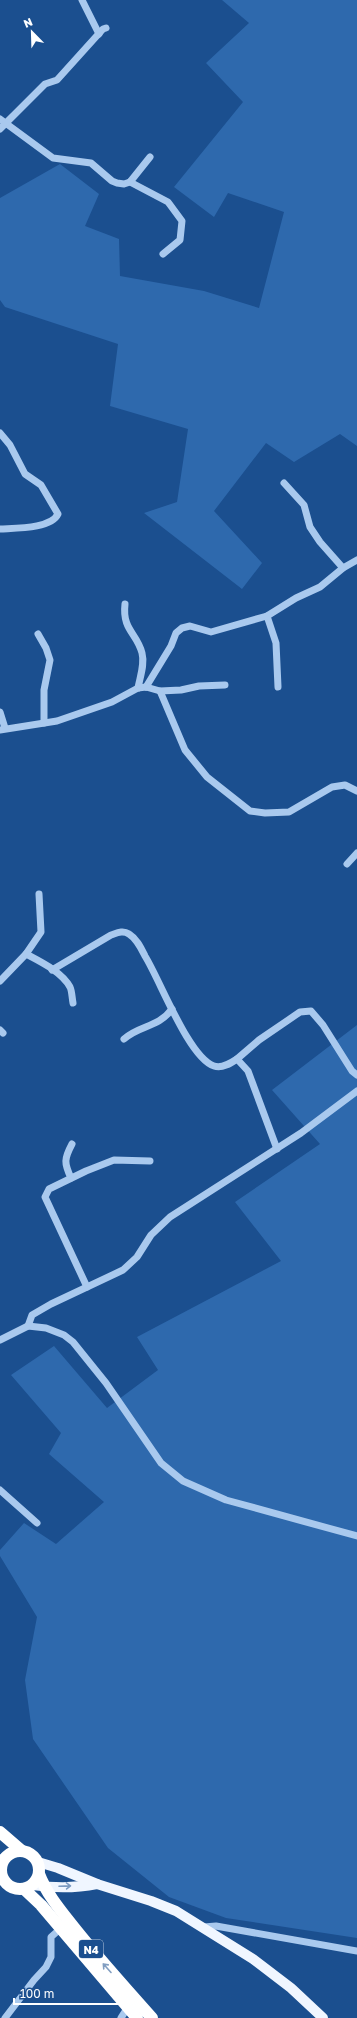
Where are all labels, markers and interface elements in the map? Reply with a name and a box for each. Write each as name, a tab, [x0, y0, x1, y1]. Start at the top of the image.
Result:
north arrow	[12, 12, 52, 52]
text: N	[22, 15, 34, 30]
one-way arrow	[58, 1883, 71, 1890]
road number: N4	[79, 1940, 103, 1958]
one-way arrow	[102, 1963, 112, 1973]
scale bar	[14, 1980, 121, 2006]
text: 100 m	[20, 1986, 54, 2001]

